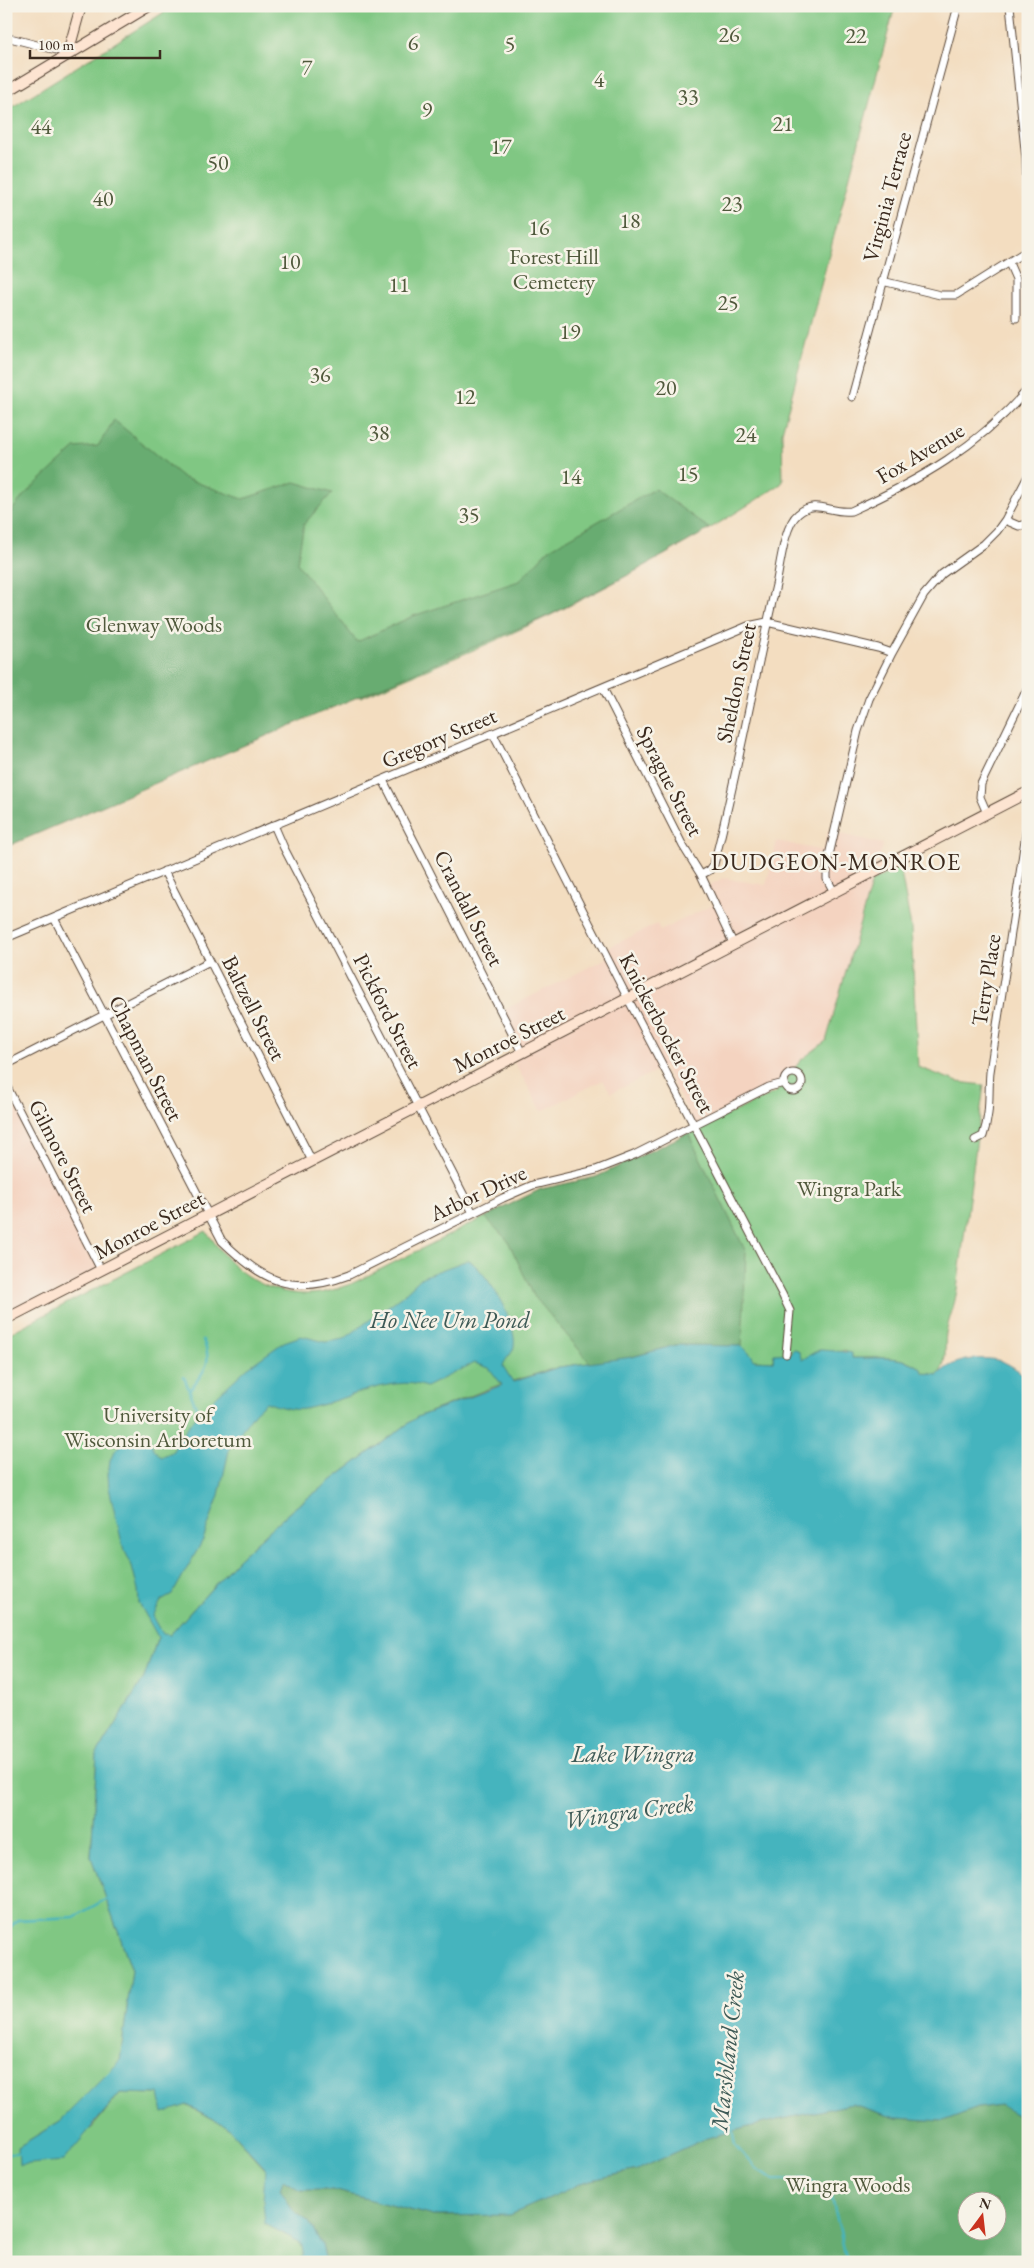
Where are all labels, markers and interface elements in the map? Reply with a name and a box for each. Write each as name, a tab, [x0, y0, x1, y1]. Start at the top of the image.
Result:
park label: 26	[718, 20, 740, 49]
park label: 22	[845, 21, 867, 50]
scale bar	[30, 28, 160, 60]
park label: 6	[408, 28, 419, 57]
park label: 5	[505, 29, 515, 58]
text: 100 m	[38, 35, 75, 54]
park label: 7	[302, 53, 313, 82]
park label: 4	[594, 65, 605, 94]
park label: 33	[677, 82, 699, 111]
park label: 9	[422, 95, 433, 124]
park label: 21	[772, 109, 794, 138]
park label: 44	[30, 112, 52, 141]
street label: Virginia Terrace	[856, 128, 918, 265]
park label: 17	[490, 132, 512, 161]
park label: 50	[207, 148, 229, 177]
park label: 40	[92, 184, 114, 213]
park label: 23	[721, 189, 743, 218]
park label: 18	[619, 206, 641, 235]
park label: 16	[528, 213, 550, 242]
park label: Forest Hill Cemetery	[509, 242, 599, 296]
park label: 10	[279, 247, 301, 276]
park label: 11	[388, 270, 410, 299]
park label: 25	[717, 288, 739, 317]
park label: 19	[559, 317, 581, 346]
park label: 36	[309, 360, 331, 389]
park label: 20	[655, 373, 677, 402]
park label: 12	[454, 382, 476, 411]
street label: Fox Avenue	[871, 415, 970, 491]
park label: 38	[368, 418, 390, 447]
park label: 24	[735, 420, 757, 449]
park label: 15	[677, 459, 699, 488]
park label: 14	[560, 462, 582, 491]
park label: 35	[458, 500, 480, 529]
park label: Glenway Woods	[86, 610, 222, 639]
street label: Sheldon Street	[709, 620, 763, 746]
street label: Gregory Street	[377, 701, 501, 775]
street label: Sprague Street	[630, 721, 710, 841]
street label: Crandall Street	[427, 845, 511, 971]
district label: DUDGEON-MONROE	[711, 846, 961, 877]
street label: Terry Place	[964, 931, 1008, 1028]
street label: Knickerbocker Street	[613, 948, 721, 1118]
street label: Pickford Street	[347, 949, 429, 1074]
street label: Baltzell Street	[215, 951, 293, 1065]
street label: Chapman Street	[102, 990, 190, 1126]
street label: Monroe Street	[448, 998, 570, 1079]
street label: Gilmore Street	[22, 1094, 104, 1218]
street label: Arbor Drive	[424, 1158, 531, 1228]
park label: Wingra Park	[797, 1174, 902, 1203]
street label: Monroe Street	[89, 1184, 209, 1266]
water label: Ho Nee Um Pond	[369, 1304, 531, 1335]
park label: University of Wisconsin Arboretum	[64, 1400, 252, 1454]
water label: Lake Wingra	[570, 1738, 695, 1769]
water label: Wingra Creek	[562, 1787, 696, 1835]
water label: Marshland Creek	[703, 1969, 751, 2135]
park label: Wingra Woods	[786, 2170, 910, 2199]
north arrow	[956, 2190, 1006, 2240]
text: N	[978, 2193, 994, 2214]

